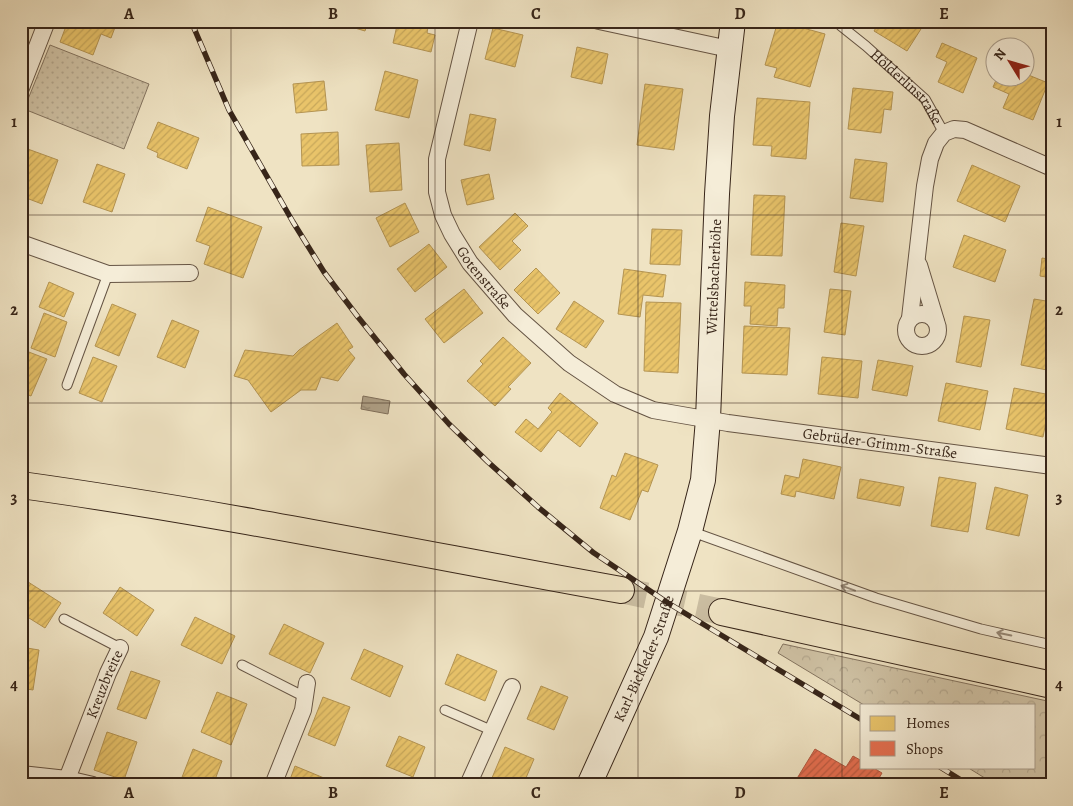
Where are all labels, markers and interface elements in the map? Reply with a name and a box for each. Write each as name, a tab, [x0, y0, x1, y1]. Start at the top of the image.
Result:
text: A	[123, 3, 135, 25]
text: B	[328, 3, 338, 25]
text: C	[531, 3, 541, 25]
text: D	[734, 3, 746, 25]
text: E	[939, 3, 949, 25]
north arrow	[986, 38, 1036, 88]
street label: Hölderlinstraße	[866, 45, 947, 128]
text: N	[989, 45, 1011, 64]
text: 1	[11, 111, 17, 133]
text: 1	[1056, 111, 1062, 133]
street label: Wittelsbacherhöhe	[701, 218, 726, 336]
street label: Gotenstraße	[452, 242, 516, 314]
text: 2	[10, 299, 18, 321]
text: 2	[1055, 299, 1063, 321]
street label: Gebrüder-Grimm-Straße	[802, 423, 959, 463]
text: 3	[11, 487, 18, 509]
text: 3	[1056, 487, 1063, 509]
one-way arrow	[841, 583, 857, 592]
street label: Karl-Bickleder-Straße	[609, 593, 679, 725]
one-way arrow	[997, 629, 1013, 638]
street label: Kreuzbreite	[81, 646, 128, 721]
text: 4	[10, 674, 18, 696]
text: 4	[1055, 674, 1063, 696]
legend	[860, 704, 1036, 768]
text: Homes	[906, 713, 950, 733]
text: Shops	[906, 739, 943, 759]
text: A	[123, 782, 135, 804]
text: B	[328, 782, 338, 804]
text: C	[531, 782, 541, 804]
text: D	[734, 782, 746, 804]
text: E	[939, 782, 949, 804]

